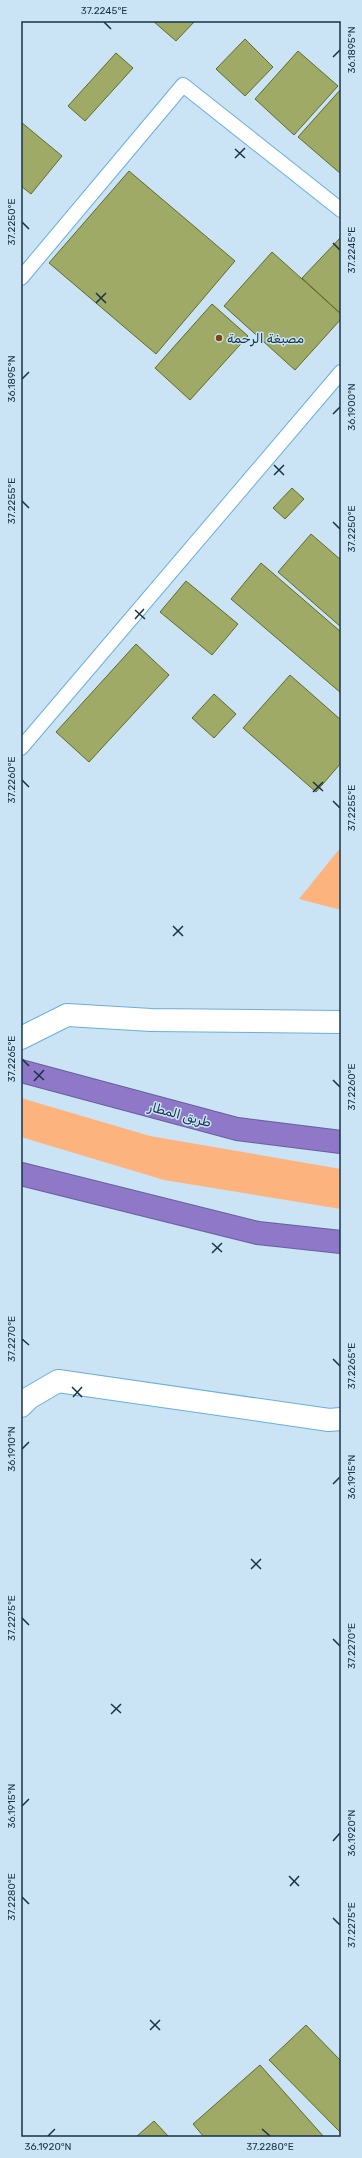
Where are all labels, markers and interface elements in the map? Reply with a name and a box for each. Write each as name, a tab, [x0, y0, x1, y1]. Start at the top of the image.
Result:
text: 37.2245°E	[81, 5, 127, 17]
text: 36.1895°N	[346, 26, 358, 74]
text: 37.2250°E	[6, 199, 18, 245]
text: 37.2245°E	[346, 227, 358, 273]
place label: مصبغة الرحمة	[227, 331, 304, 347]
marker: مصبغة الرحمة	[214, 333, 224, 343]
text: 36.1895°N	[6, 355, 18, 403]
text: 36.1900°N	[346, 383, 358, 431]
text: 37.2255°E	[6, 478, 18, 524]
text: 37.2250°E	[346, 506, 358, 552]
text: 37.2260°E	[6, 756, 18, 804]
text: 37.2255°E	[346, 785, 358, 831]
text: 37.2265°E	[6, 1036, 18, 1082]
text: 37.2260°E	[346, 1063, 358, 1111]
street label: طريق المطار	[146, 1099, 213, 1131]
text: 37.2270°E	[6, 1316, 18, 1362]
text: 37.2265°E	[346, 1343, 358, 1389]
text: 36.1910°N	[6, 1426, 18, 1472]
text: 36.1915°N	[346, 1454, 358, 1500]
text: 37.2275°E	[6, 1595, 18, 1641]
text: 37.2270°E	[346, 1623, 358, 1669]
text: 36.1915°N	[6, 1783, 18, 1829]
text: 36.1920°N	[346, 1809, 358, 1857]
text: 37.2280°E	[6, 1873, 18, 1921]
text: 37.2275°E	[346, 1902, 358, 1948]
text: 36.1920°N	[24, 2141, 72, 2153]
text: 37.2280°E	[246, 2141, 294, 2153]

